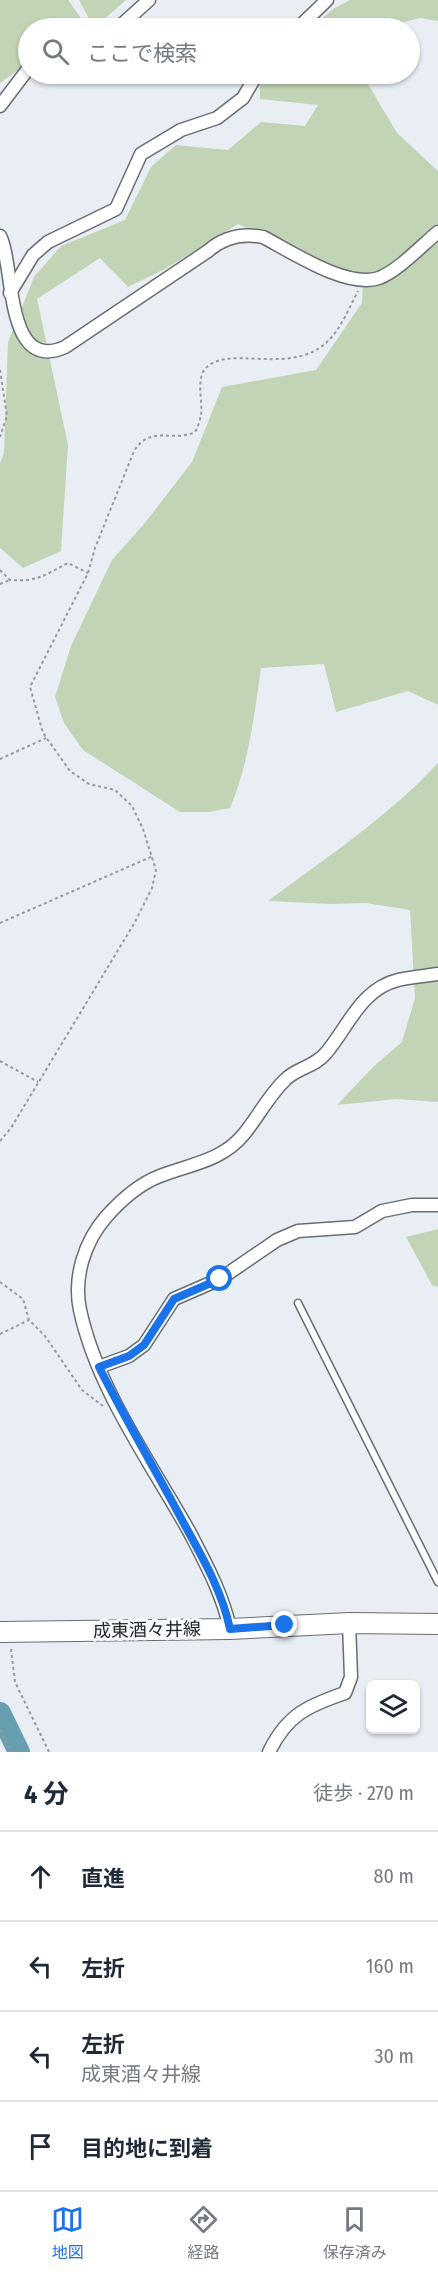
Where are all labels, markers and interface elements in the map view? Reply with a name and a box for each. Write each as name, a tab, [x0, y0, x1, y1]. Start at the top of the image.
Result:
search box	[18, 18, 420, 84]
icon: search	[39, 35, 72, 68]
text: ここで検索	[87, 40, 197, 67]
route start	[206, 1265, 232, 1291]
route end	[271, 1611, 297, 1637]
street label: 成東酒々井線	[93, 1618, 201, 1642]
map controls	[366, 1680, 420, 1734]
button: layers	[366, 1680, 420, 1734]
text: 4 分	[24, 1779, 69, 1810]
text: 徒歩 · 270 m	[313, 1781, 414, 1805]
icon: ahead	[24, 1860, 57, 1893]
text: 80 m	[374, 1864, 414, 1888]
text: 直進	[81, 1865, 125, 1892]
icon: left	[24, 1950, 57, 1983]
text: 160 m	[366, 1954, 414, 1978]
text: 左折	[81, 1955, 125, 1982]
text: 左折	[81, 2031, 125, 2058]
icon: left	[24, 2040, 57, 2073]
text: 30 m	[374, 2044, 414, 2068]
text: 成東酒々井線	[81, 2062, 201, 2086]
icon: arrive	[24, 2130, 57, 2163]
text: 目的地に到着	[81, 2135, 213, 2162]
tab: 地図	[51, 2203, 84, 2263]
tab: 経路	[187, 2203, 220, 2263]
tab: 保存済み	[323, 2203, 387, 2263]

